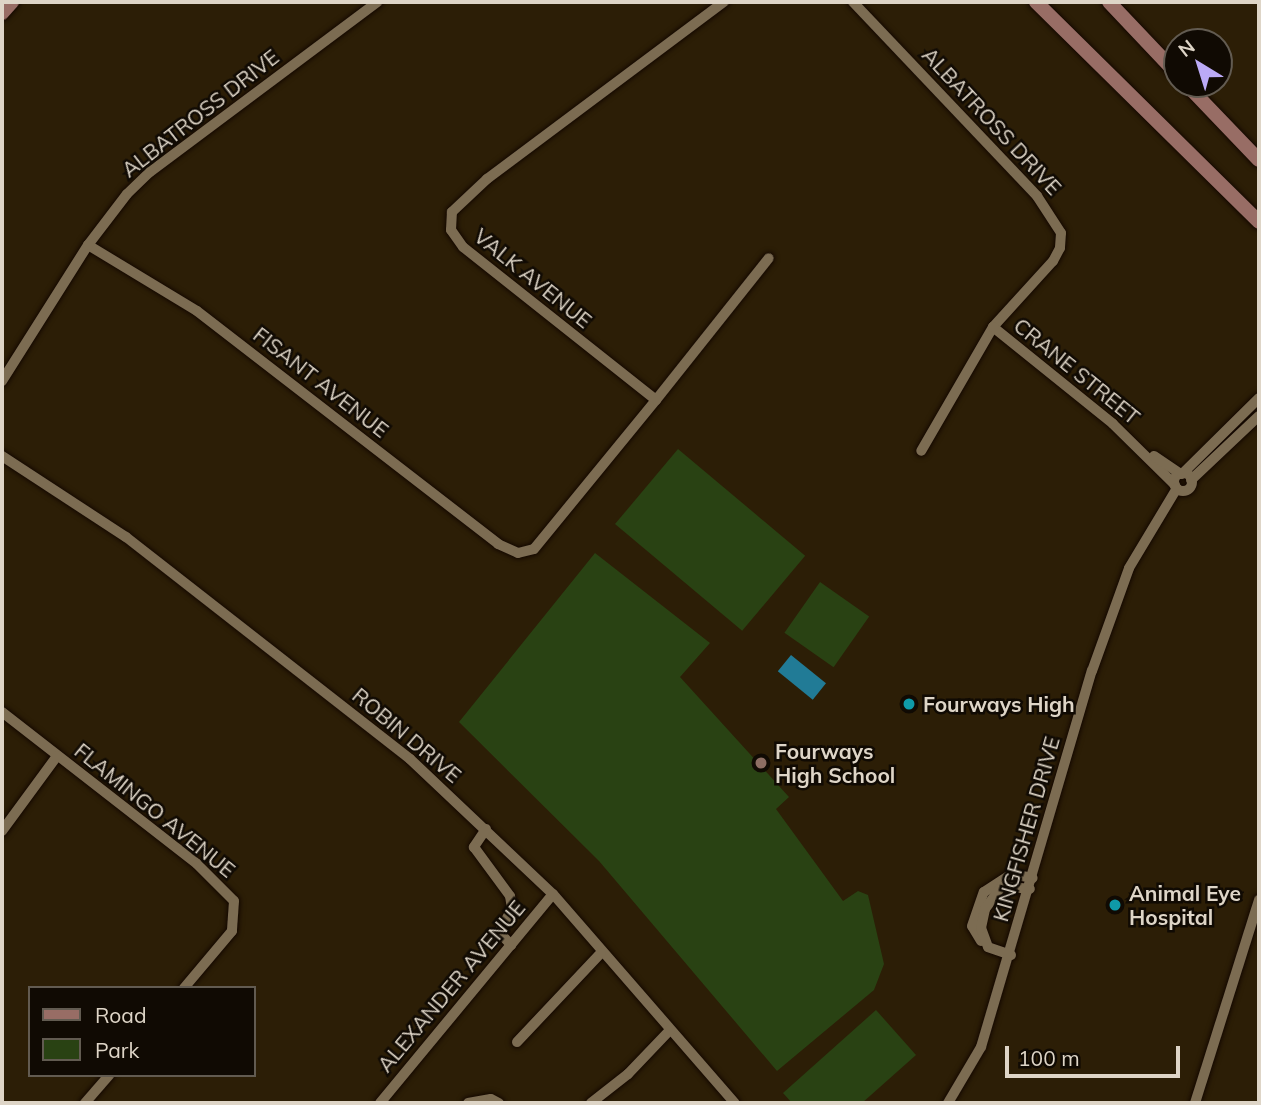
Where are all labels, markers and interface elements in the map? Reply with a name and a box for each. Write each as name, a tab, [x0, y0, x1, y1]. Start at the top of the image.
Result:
north arrow	[1163, 28, 1233, 98]
text: N	[1173, 34, 1199, 62]
street label: ALBATROSS DRIVE	[917, 42, 1067, 200]
street label: ALBATROSS DRIVE	[116, 44, 284, 182]
street label: VALK AVENUE	[469, 223, 597, 333]
street label: CRANE STREET	[1009, 313, 1145, 429]
street label: FISANT AVENUE	[249, 322, 393, 442]
street label: ROBIN DRIVE	[348, 682, 466, 788]
place label: Fourways High	[923, 691, 1075, 717]
marker: Fourways High	[901, 696, 917, 712]
street label: KINGFISHER DRIVE	[988, 734, 1064, 924]
street label: FLAMINGO AVENUE	[70, 738, 240, 882]
place label: Fourways High School	[775, 738, 895, 788]
marker: Fourways High School	[753, 755, 769, 771]
place label: Animal Eye Hospital	[1129, 880, 1241, 930]
street label: ALEXANDER AVENUE	[372, 895, 530, 1077]
marker: Animal Eye Hospital	[1107, 897, 1123, 913]
legend	[28, 986, 256, 1077]
text: Road	[95, 1002, 146, 1028]
scale bar	[1009, 1032, 1184, 1076]
text: Park	[95, 1037, 139, 1063]
text: 100 m	[1018, 1045, 1080, 1071]

